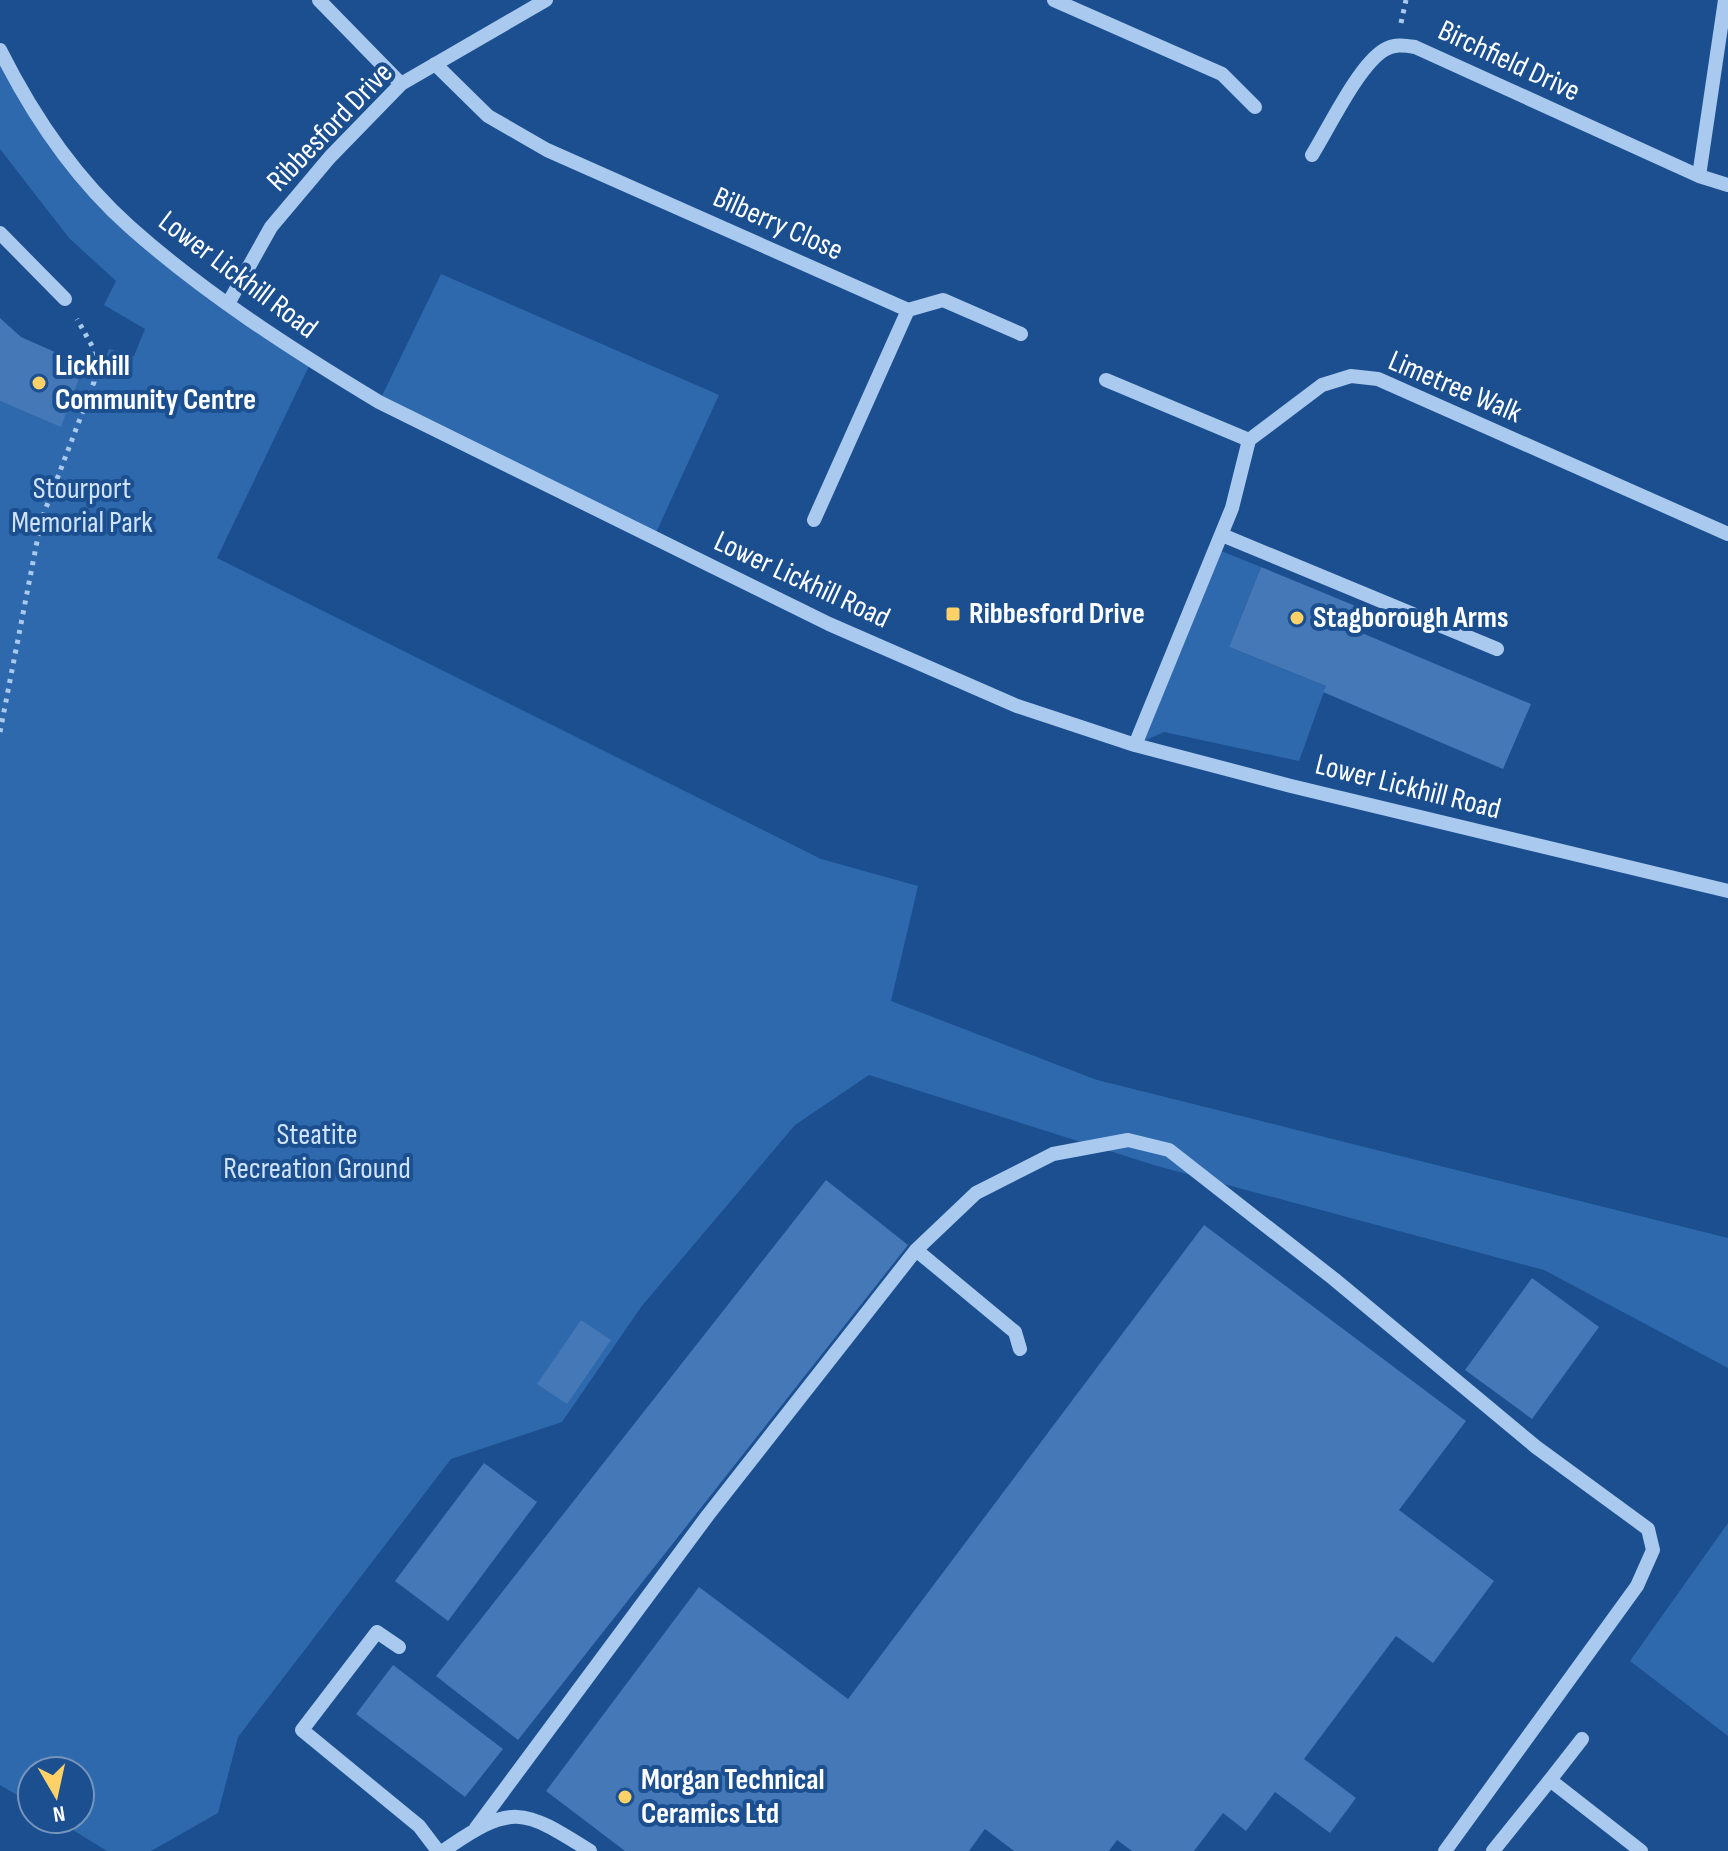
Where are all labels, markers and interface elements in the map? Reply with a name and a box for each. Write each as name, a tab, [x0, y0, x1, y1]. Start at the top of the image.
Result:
street label: Birchfield Drive	[1432, 13, 1586, 109]
street label: Ribbesford Drive	[260, 55, 400, 199]
street label: Bilberry Close	[708, 179, 848, 269]
street label: Lower Lickhill Road	[151, 204, 325, 346]
street label: Limetree Walk	[1383, 343, 1528, 431]
place label: Lickhill Community Centre	[55, 348, 256, 418]
marker: Lickhill Community Centre	[30, 374, 48, 392]
park label: Stourport Memorial Park	[11, 471, 153, 541]
street label: Lower Lickhill Road	[708, 524, 896, 636]
place label: Ribbesford Drive	[969, 596, 1145, 632]
place label: Stagborough Arms	[1313, 600, 1509, 636]
marker: Ribbesford Drive	[944, 605, 962, 623]
marker: Stagborough Arms	[1288, 609, 1306, 627]
street label: Lower Lickhill Road	[1312, 747, 1504, 827]
park label: Steatite Recreation Ground	[223, 1117, 411, 1187]
north arrow	[16, 1755, 96, 1835]
place label: Morgan Technical Ceramics Ltd	[641, 1762, 825, 1832]
marker: Morgan Technical Ceramics Ltd	[616, 1788, 634, 1806]
text: N	[51, 1799, 67, 1828]

